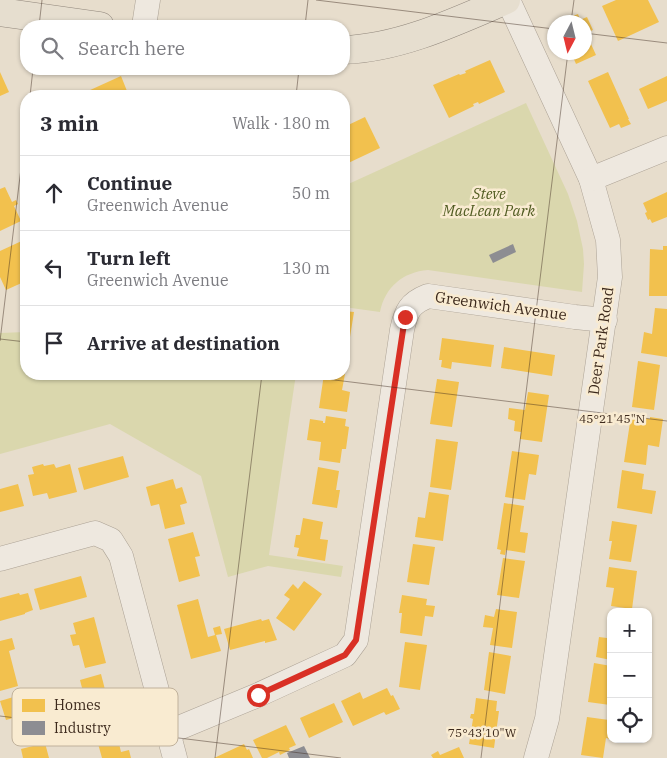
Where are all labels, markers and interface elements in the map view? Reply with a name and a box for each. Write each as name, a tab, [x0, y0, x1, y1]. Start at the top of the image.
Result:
north arrow	[547, 15, 592, 60]
search box	[20, 20, 350, 75]
icon: search	[38, 34, 66, 62]
text: Search here	[78, 36, 185, 60]
text: 3 min	[40, 109, 99, 137]
text: Walk · 180 m	[232, 113, 330, 133]
text: Continue	[87, 171, 172, 195]
icon: ahead	[40, 179, 68, 207]
text: 50 m	[292, 183, 330, 203]
park label: Steve MacLean Park	[442, 184, 535, 220]
text: Greenwich Avenue	[87, 195, 229, 215]
text: Turn left	[87, 246, 170, 270]
icon: left	[40, 254, 68, 282]
text: 130 m	[282, 258, 330, 278]
text: Greenwich Avenue	[87, 270, 229, 290]
street label: Deer Park Road	[584, 286, 617, 396]
street label: Greenwich Avenue	[434, 287, 568, 324]
route end	[394, 306, 417, 329]
icon: arrive	[40, 329, 68, 357]
text: Arrive at destination	[87, 331, 280, 355]
text: 45°21'45"N	[579, 411, 645, 426]
map controls	[607, 608, 652, 743]
button: +	[607, 608, 652, 653]
button: −	[607, 653, 652, 698]
route start	[247, 684, 270, 707]
legend	[12, 688, 178, 746]
text: Homes	[54, 696, 101, 714]
button: locate	[607, 698, 652, 743]
text: Industry	[54, 719, 111, 737]
text: 75°43'10"W	[448, 725, 517, 740]

